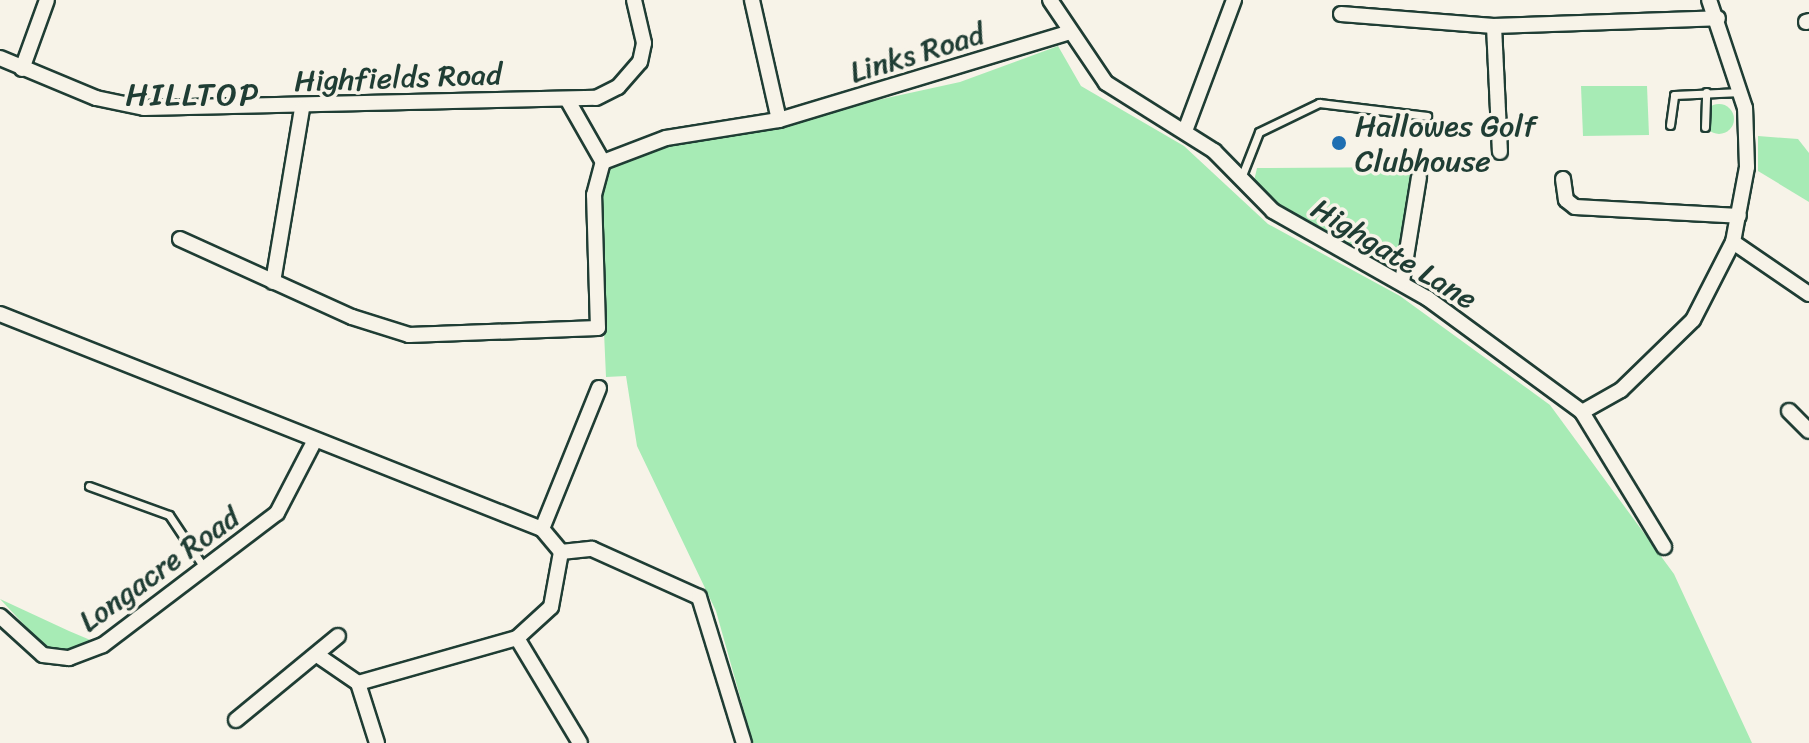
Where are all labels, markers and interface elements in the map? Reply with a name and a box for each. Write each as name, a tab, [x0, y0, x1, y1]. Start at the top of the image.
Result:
street label: Links Road	[845, 16, 989, 90]
street label: Highfields Road	[293, 56, 503, 100]
district label: HILLTOP	[125, 76, 261, 114]
place label: Hallowes Golf Clubhouse	[1355, 108, 1536, 178]
marker: Hallowes Golf Clubhouse	[1330, 134, 1348, 152]
street label: Highgate Lane	[1305, 191, 1483, 317]
street label: Longacre Road	[72, 499, 246, 639]

